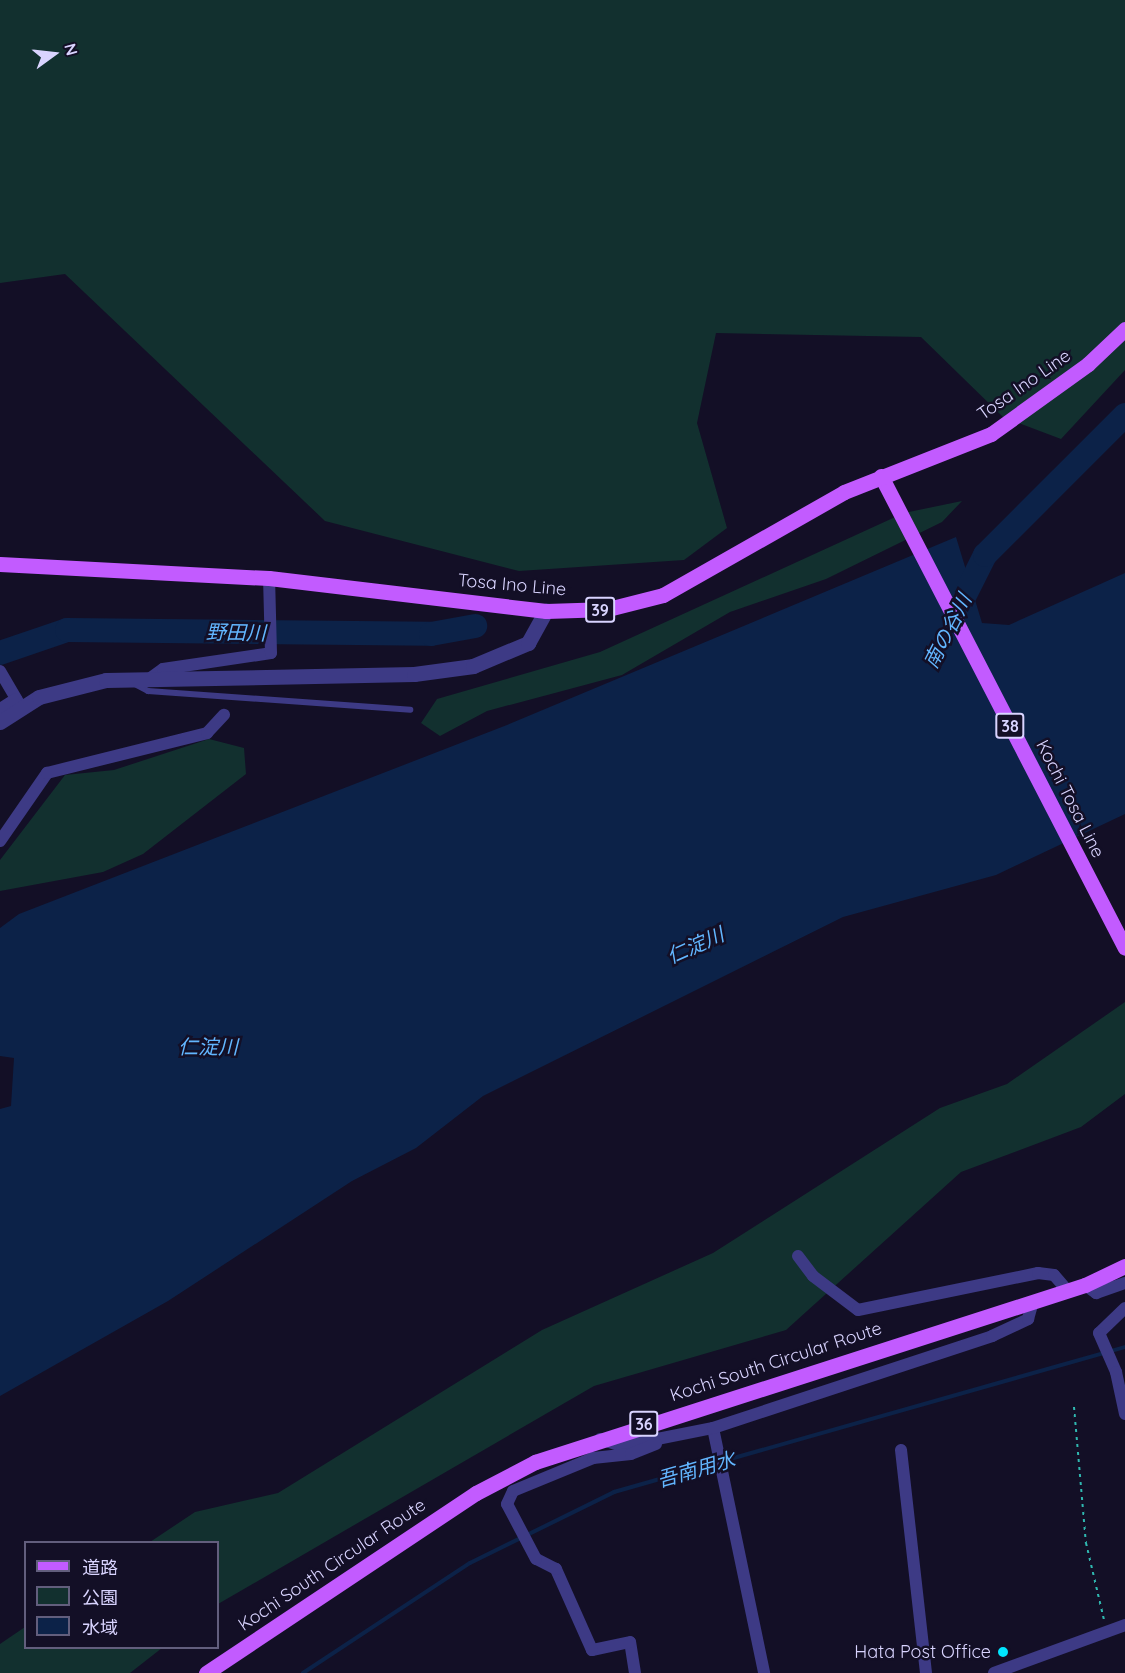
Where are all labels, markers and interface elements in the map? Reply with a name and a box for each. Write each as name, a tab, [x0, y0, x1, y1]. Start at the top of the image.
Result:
north arrow	[24, 24, 84, 84]
text: N	[60, 41, 83, 58]
street label: Tosa Ino Line	[973, 345, 1075, 425]
street label: Tosa Ino Line	[457, 570, 567, 600]
water label: 南の谷川	[918, 590, 976, 672]
road number: 39	[585, 597, 615, 623]
water label: 野田川	[206, 619, 266, 645]
road number: 38	[995, 713, 1025, 739]
street label: Kochi Tosa Line	[1031, 737, 1109, 861]
water label: 仁淀川	[663, 922, 727, 968]
water label: 仁淀川	[178, 1034, 238, 1058]
street label: Kochi South Circular Route	[667, 1318, 885, 1406]
road number: 36	[629, 1411, 659, 1437]
water label: 吾南用水	[654, 1446, 738, 1492]
street label: Kochi South Circular Route	[234, 1494, 430, 1636]
legend	[24, 1541, 219, 1649]
text: 道路	[82, 1556, 118, 1579]
text: 公園	[82, 1586, 118, 1609]
text: 水域	[82, 1616, 118, 1639]
place label: Hata Post Office	[854, 1641, 991, 1663]
marker: Hata Post Office	[996, 1645, 1010, 1659]

